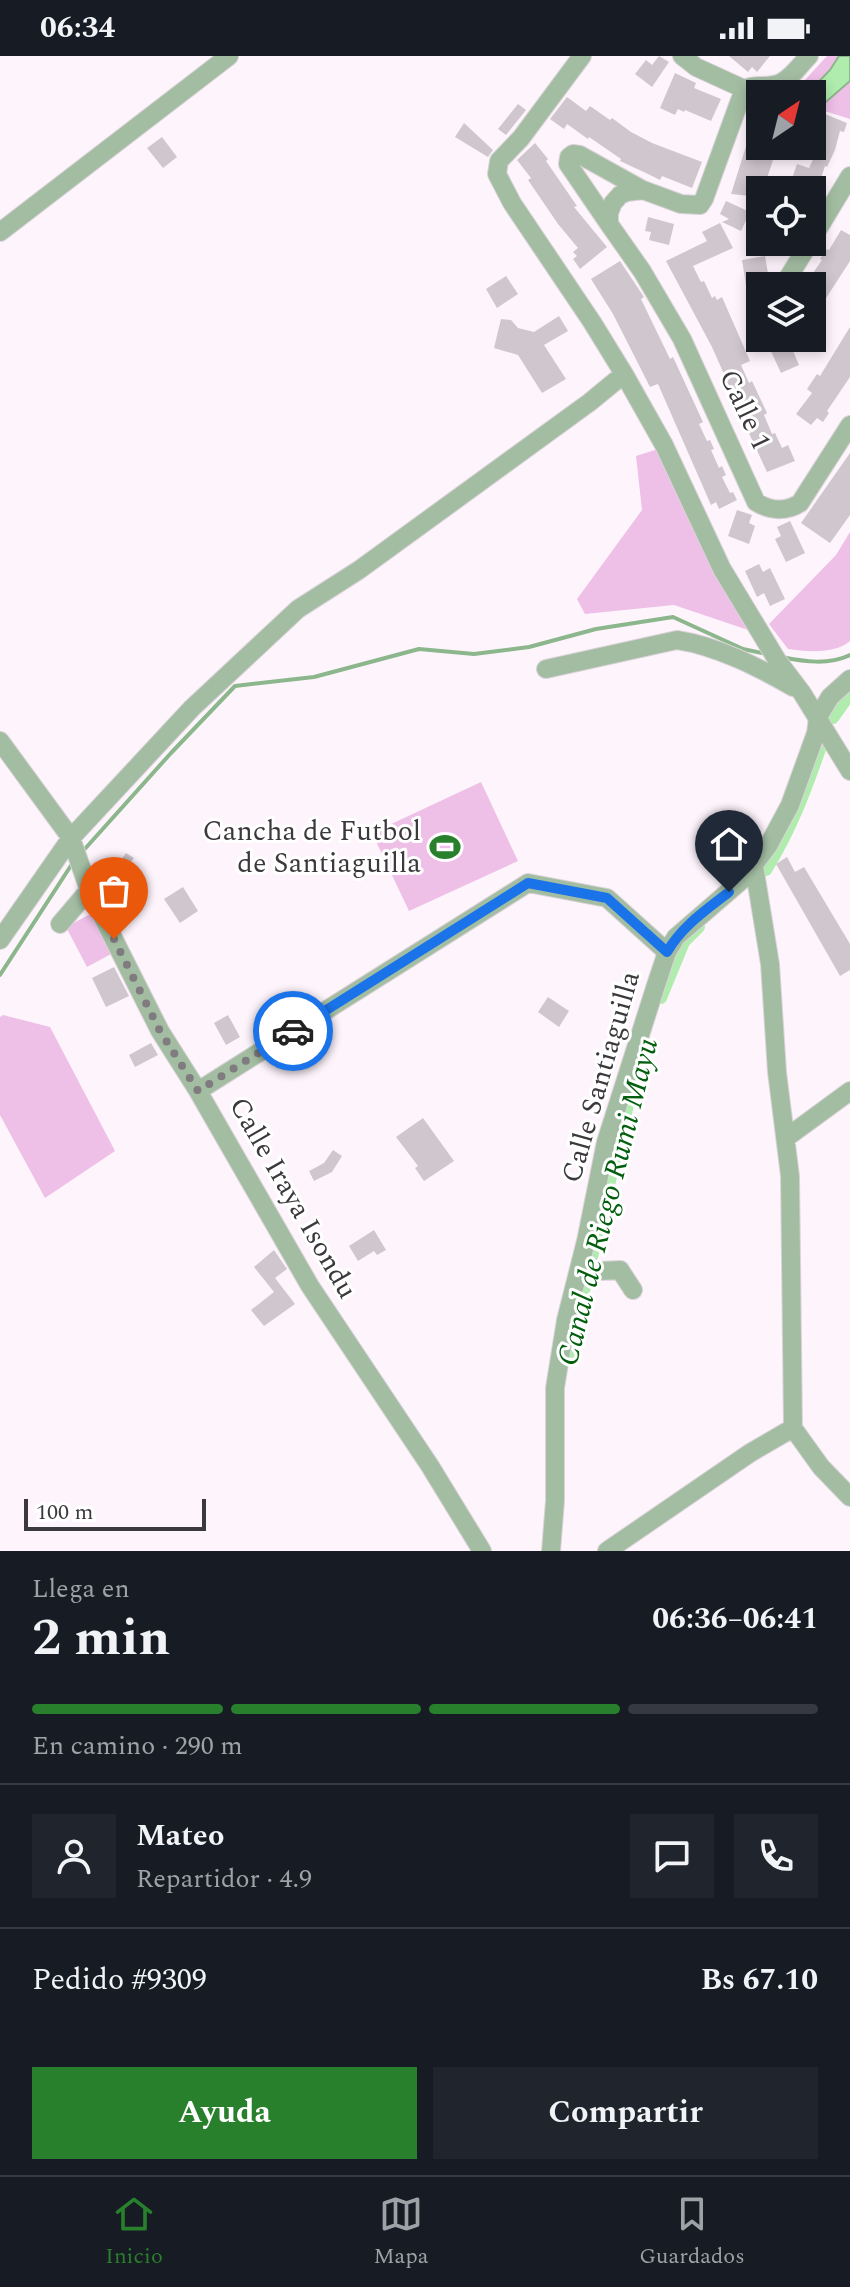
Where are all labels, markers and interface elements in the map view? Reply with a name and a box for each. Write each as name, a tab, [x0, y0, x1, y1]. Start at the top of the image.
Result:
text: 06:34	[40, 5, 115, 51]
north arrow	[746, 80, 826, 160]
map controls	[746, 80, 826, 352]
button: locate	[746, 176, 826, 256]
button: layers	[746, 272, 826, 352]
street label: Calle 1	[708, 362, 782, 458]
place label: Cancha de Futbol de Santiaguilla	[203, 810, 421, 885]
pin	[695, 810, 763, 892]
icon: home	[707, 822, 751, 866]
sports icon: Cancha de Futbol de Santiaguilla	[428, 830, 462, 864]
pin	[80, 857, 148, 939]
icon: bag	[92, 869, 136, 913]
street label: Calle Santiaguilla	[550, 966, 652, 1188]
courier	[253, 991, 333, 1071]
icon: car	[271, 1009, 315, 1053]
water label: Canal de Riego Rumi Mayu	[545, 1033, 671, 1371]
street label: Calle Iraya Isondu	[218, 1089, 368, 1307]
scale bar	[24, 1495, 206, 1531]
text: 100 m	[36, 1496, 93, 1529]
text: Llega en	[32, 1569, 130, 1609]
text: 06:36–06:41	[652, 1596, 818, 1642]
text: 2 min	[32, 1599, 170, 1678]
text: En camino · 290 m	[32, 1726, 243, 1766]
text: Mateo	[136, 1813, 224, 1859]
button: person	[32, 1814, 116, 1898]
button: chat	[630, 1814, 714, 1898]
button: phone	[734, 1814, 818, 1898]
text: Repartidor · 4.9	[136, 1859, 312, 1899]
text: Pedido #9309	[32, 1957, 207, 2003]
text: Bs 67.10	[701, 1957, 818, 2003]
button: Ayuda	[32, 2067, 417, 2159]
button: Compartir	[433, 2067, 818, 2159]
tab: Inicio	[105, 2192, 163, 2273]
tab: Mapa	[373, 2192, 429, 2273]
tab: Guardados	[639, 2192, 745, 2273]

